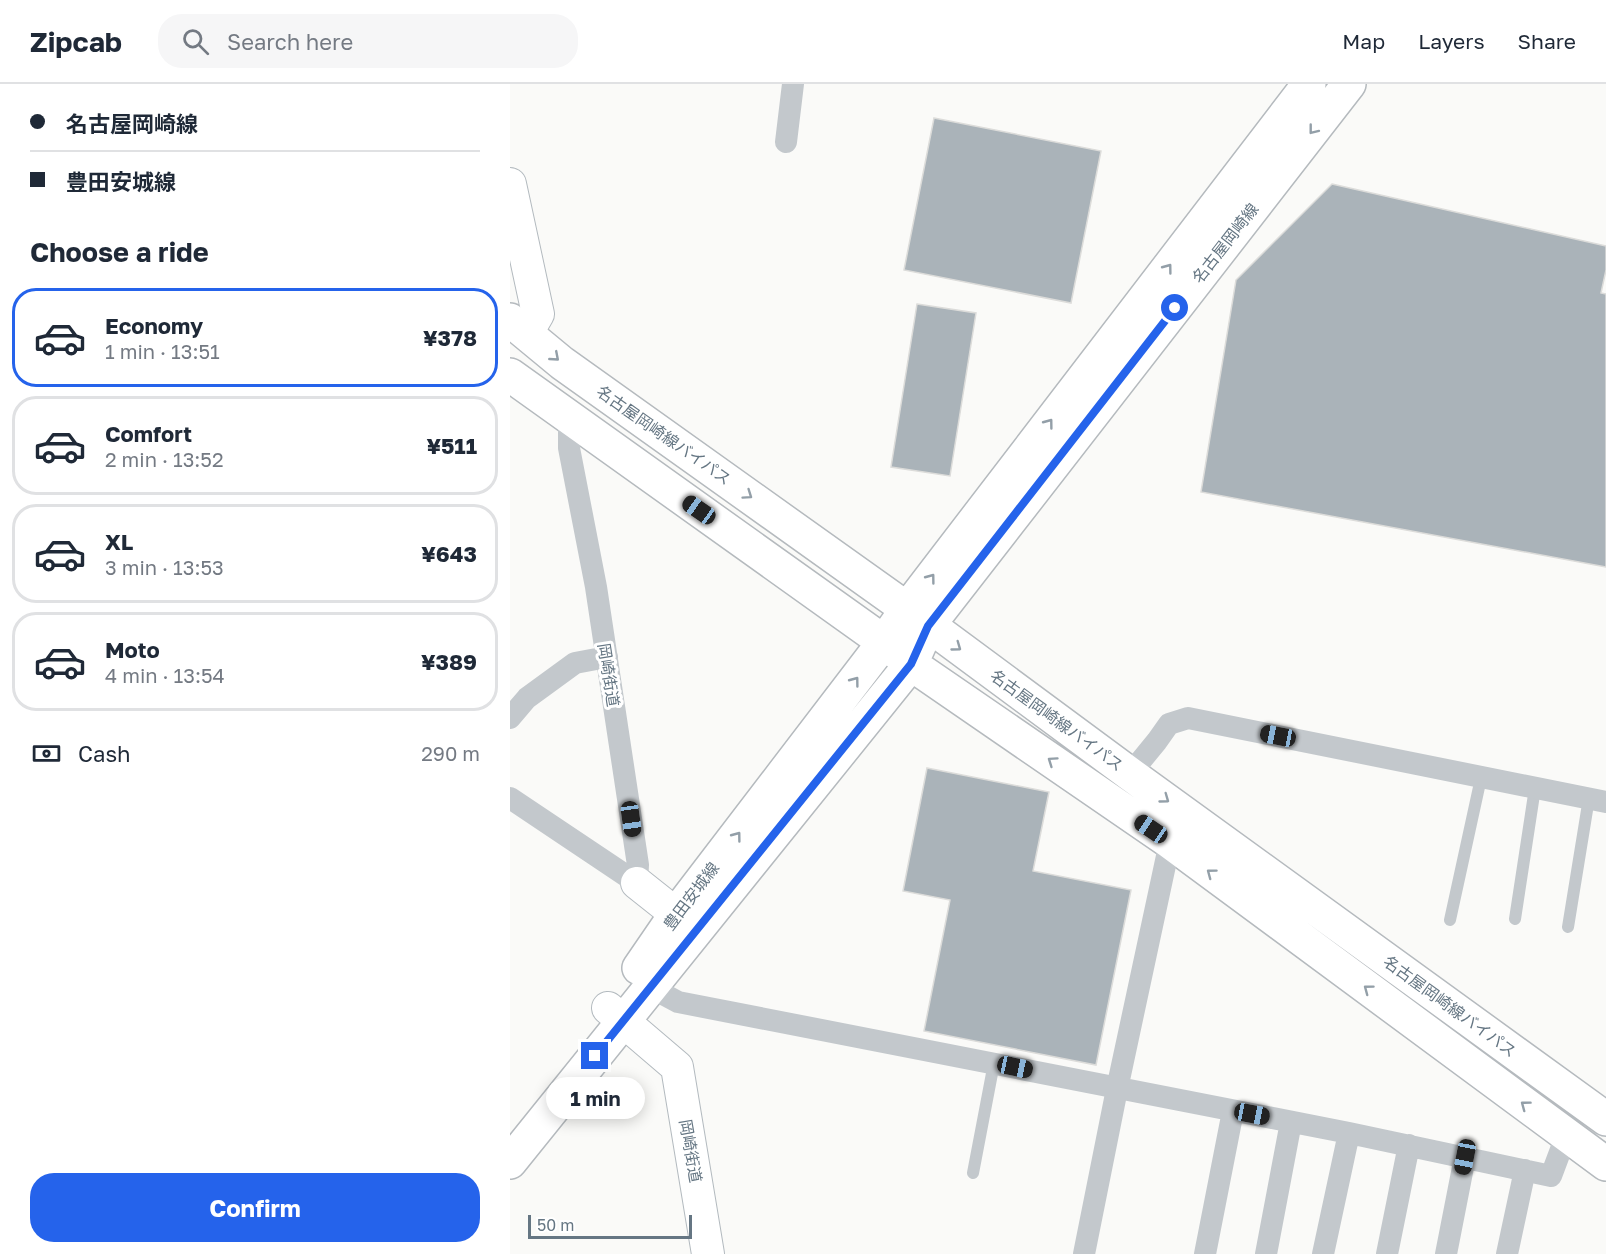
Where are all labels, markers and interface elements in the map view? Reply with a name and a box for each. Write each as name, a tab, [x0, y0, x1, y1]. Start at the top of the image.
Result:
search box	[158, 14, 578, 68]
text: Zipcab	[30, 25, 122, 58]
icon: search	[179, 25, 212, 58]
text: Search here	[227, 28, 353, 55]
text: Map	[1342, 28, 1385, 54]
text: Layers	[1418, 28, 1485, 54]
text: Share	[1518, 28, 1576, 54]
text: 名古屋岡崎線	[66, 110, 198, 137]
one-way arrow	[1309, 124, 1320, 135]
text: 豊田安城線	[66, 168, 176, 195]
street label: 名古屋岡崎線	[1188, 199, 1262, 287]
text: Choose a ride	[30, 236, 209, 268]
one-way arrow	[1160, 264, 1171, 275]
route start	[1161, 294, 1188, 321]
icon: car	[33, 311, 87, 365]
text: Economy	[105, 312, 203, 339]
text: ¥378	[423, 324, 477, 351]
text: 1 min · 13:51	[105, 339, 220, 363]
one-way arrow	[548, 350, 559, 361]
street label: 名古屋岡崎線バイパス	[593, 381, 735, 489]
icon: car	[33, 419, 87, 473]
one-way arrow	[1042, 419, 1053, 430]
text: Comfort	[105, 420, 192, 447]
text: ¥511	[426, 432, 477, 459]
text: 2 min · 13:52	[105, 447, 224, 471]
one-way arrow	[741, 488, 752, 499]
car	[679, 492, 719, 528]
icon: car	[33, 527, 87, 581]
text: XL	[105, 528, 133, 555]
text: ¥643	[421, 540, 477, 567]
text: 3 min · 13:53	[105, 555, 224, 579]
one-way arrow	[923, 574, 934, 585]
icon: car	[33, 635, 87, 689]
text: Moto	[105, 636, 160, 663]
one-way arrow	[950, 639, 961, 650]
street label: 岡崎街道	[594, 642, 624, 708]
text: ¥389	[421, 648, 477, 675]
text: 4 min · 13:54	[105, 663, 225, 687]
street label: 名古屋岡崎線バイパス	[987, 665, 1127, 775]
one-way arrow	[848, 676, 859, 687]
car	[1259, 724, 1297, 748]
icon: cash	[30, 737, 63, 770]
text: Cash	[78, 740, 131, 767]
text: 290 m	[421, 741, 480, 765]
one-way arrow	[1047, 757, 1058, 768]
one-way arrow	[1158, 792, 1169, 803]
car	[620, 800, 642, 838]
car	[1131, 811, 1171, 847]
one-way arrow	[729, 831, 740, 842]
street label: 豊田安城線	[659, 858, 723, 934]
one-way arrow	[1207, 869, 1218, 880]
street label: 名古屋岡崎線バイパス	[1380, 951, 1520, 1061]
one-way arrow	[1364, 985, 1375, 996]
route end	[581, 1042, 608, 1069]
car	[996, 1054, 1034, 1080]
callout: 1 min	[546, 1077, 644, 1119]
text: 1 min	[570, 1086, 621, 1110]
one-way arrow	[1520, 1101, 1531, 1112]
car	[1233, 1102, 1271, 1126]
street label: 岡崎街道	[676, 1118, 706, 1184]
car	[1453, 1138, 1477, 1176]
button: Confirm	[30, 1173, 480, 1242]
scale bar	[528, 1212, 692, 1240]
text: 50 m	[537, 1215, 574, 1235]

